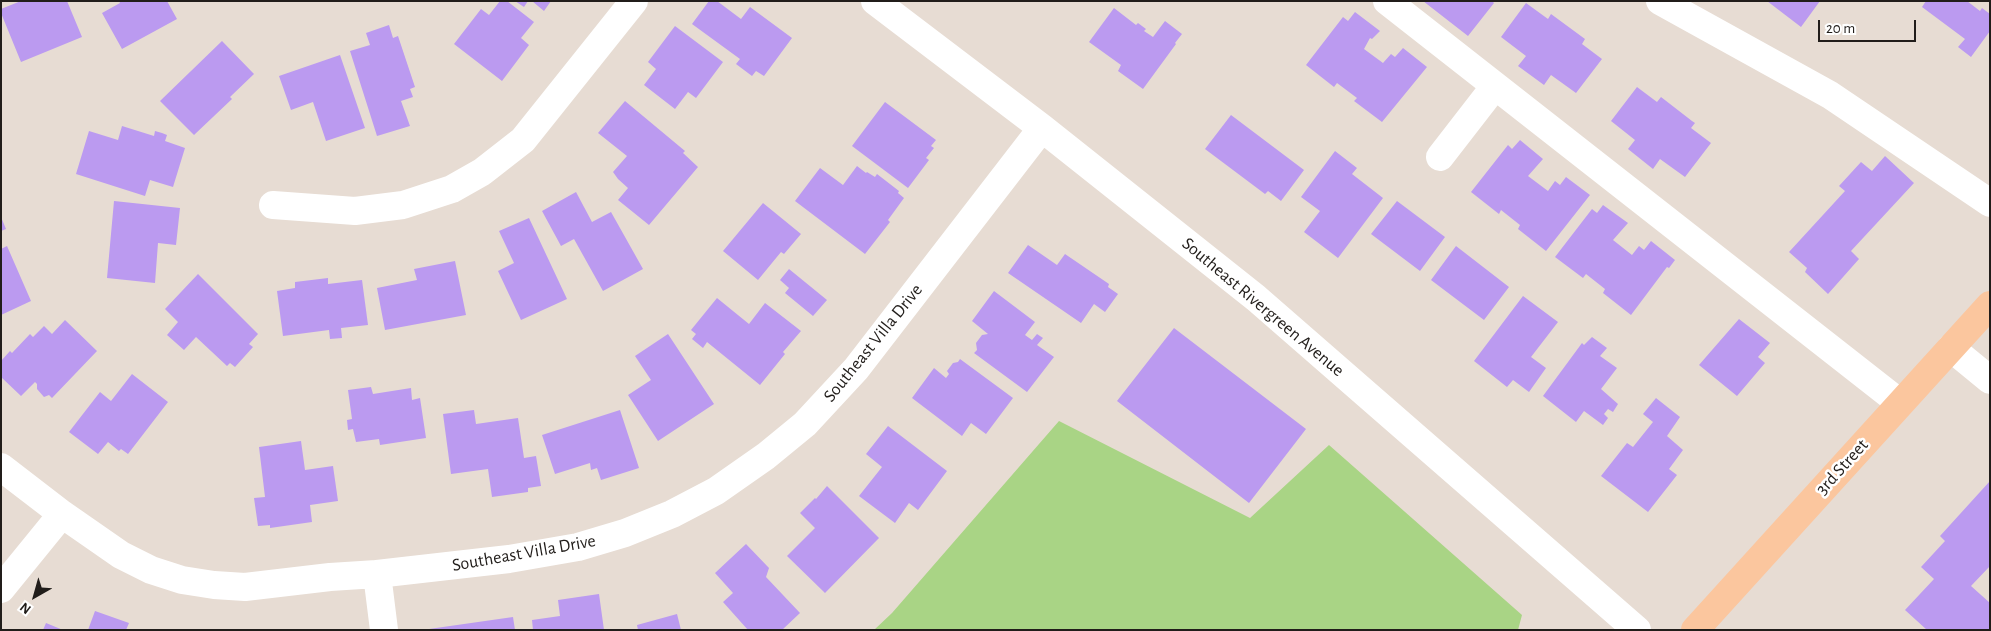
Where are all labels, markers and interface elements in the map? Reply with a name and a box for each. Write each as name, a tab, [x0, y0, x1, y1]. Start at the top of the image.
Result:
scale bar	[1821, 10, 1918, 42]
text: 20 m	[1826, 21, 1855, 36]
street label: Southeast Rivergreen Avenue	[1178, 233, 1348, 381]
street label: Southeast Villa Drive	[819, 280, 927, 406]
street label: 3rd Street	[1811, 435, 1873, 499]
street label: Southeast Villa Drive	[451, 530, 597, 576]
north arrow	[10, 571, 60, 621]
text: N	[18, 599, 34, 616]

